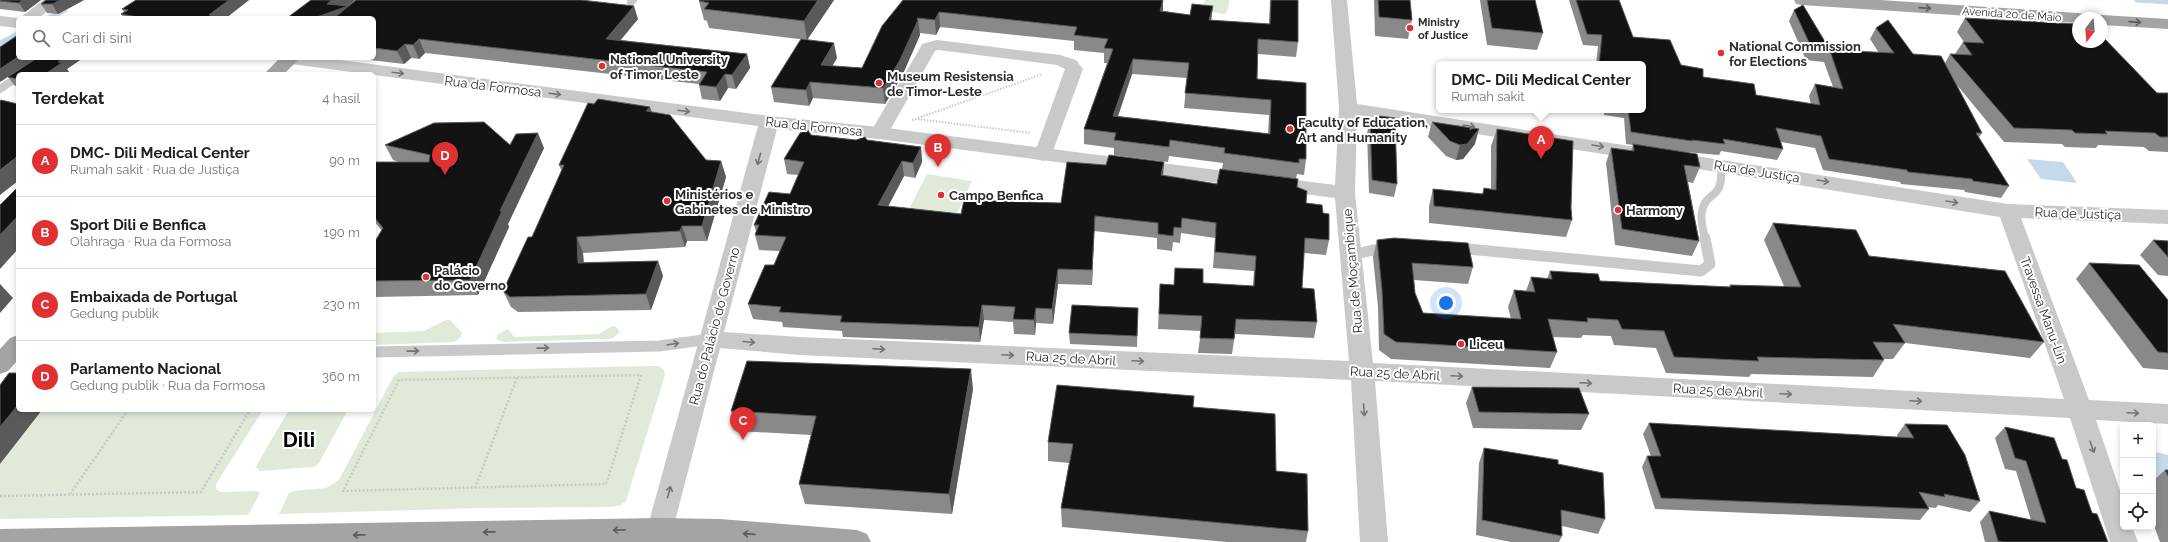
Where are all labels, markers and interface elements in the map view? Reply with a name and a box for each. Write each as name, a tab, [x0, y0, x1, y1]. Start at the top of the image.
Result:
one-way arrow	[1918, 4, 1931, 12]
street label: Avenida 20 de Maio	[1962, 5, 2063, 24]
north arrow	[2072, 12, 2108, 48]
search box	[16, 16, 376, 60]
place label: Ministry of Justice	[1418, 16, 1468, 42]
one-way arrow	[2128, 18, 2141, 25]
marker: Ministry of Justice	[1405, 23, 1415, 33]
icon: search	[30, 27, 52, 49]
text: Cari di sini	[62, 29, 132, 47]
place label: National Commission for Elections	[1729, 39, 1861, 69]
marker: National Commission for Elections	[1716, 48, 1726, 58]
place label: National University of Timor Leste	[610, 52, 728, 82]
marker: National University of Timor Leste	[597, 61, 607, 71]
popup	[1436, 61, 1646, 113]
one-way arrow	[391, 69, 404, 77]
place label: Museum Resistensia de Timor-Leste	[887, 69, 1014, 99]
text: DMC- Dili Medical Center	[1451, 71, 1631, 89]
street label: Rua da Formosa	[444, 73, 542, 100]
marker: Museum Resistensia de Timor-Leste	[874, 78, 884, 88]
text: Terdekat	[32, 88, 104, 108]
text: Rumah sakit	[1451, 89, 1525, 104]
one-way arrow	[548, 90, 561, 98]
text: 4 hasil	[322, 91, 360, 106]
one-way arrow	[677, 107, 690, 115]
street label: Rua da Formosa	[765, 114, 863, 139]
place label: Faculty of Education, Art and Humanity	[1298, 115, 1428, 145]
one-way arrow	[1463, 123, 1476, 131]
marker: Faculty of Education, Art and Humanity	[1285, 124, 1295, 134]
pin: A	[1528, 126, 1554, 159]
pin: B	[925, 134, 951, 167]
pin: D	[432, 142, 458, 175]
one-way arrow	[1591, 142, 1604, 150]
text: DMC- Dili Medical Center	[70, 144, 250, 162]
text: A	[41, 153, 49, 168]
text: 90 m	[329, 153, 360, 168]
one-way arrow	[754, 153, 762, 166]
street label: Rua de Justiça	[1713, 157, 1801, 186]
text: Rumah sakit · Rua de Justiça	[70, 162, 239, 177]
one-way arrow	[1816, 177, 1829, 185]
place label: Ministérios e Gabinetes de Ministro	[675, 187, 811, 217]
place label: Campo Benfica	[949, 188, 1044, 203]
marker: Campo Benfica	[936, 190, 946, 200]
marker: Ministérios e Gabinetes de Ministro	[662, 196, 672, 206]
one-way arrow	[1945, 198, 1958, 206]
place label: Harmony	[1626, 203, 1683, 218]
street label: Rua de Justiça	[2034, 204, 2122, 223]
marker: Harmony	[1613, 205, 1623, 215]
street label: Rua de Moçambique	[1340, 208, 1365, 334]
text: Sport Dili e Benfica	[70, 216, 206, 234]
text: B	[41, 225, 49, 240]
text: 190 m	[324, 225, 360, 240]
text: Olahraga · Rua da Formosa	[70, 234, 231, 249]
street label: Rua do Palácio do Governo	[686, 245, 743, 407]
street label: Travessa Manu-Lin	[2017, 255, 2070, 366]
place label: Palácio do Governo	[434, 263, 506, 293]
marker: Palácio do Governo	[421, 272, 431, 282]
text: Embaixada de Portugal	[70, 288, 238, 306]
your location	[1436, 293, 1456, 313]
text: C	[41, 297, 49, 312]
text: 230 m	[323, 297, 360, 312]
text: Gedung publik	[70, 306, 159, 321]
place label: Liceu	[1469, 337, 1503, 352]
one-way arrow	[742, 338, 755, 345]
marker: Liceu	[1456, 339, 1466, 349]
one-way arrow	[666, 340, 679, 348]
one-way arrow	[536, 345, 549, 352]
one-way arrow	[872, 346, 885, 353]
one-way arrow	[406, 348, 419, 355]
street label: Rua 25 de Abril	[1026, 349, 1117, 368]
one-way arrow	[1001, 351, 1014, 359]
one-way arrow	[1131, 357, 1144, 365]
text: Parlamento Nacional	[70, 360, 221, 378]
street label: Rua 25 de Abril	[1350, 364, 1441, 383]
text: D	[40, 369, 50, 384]
text: 360 m	[322, 369, 360, 384]
one-way arrow	[1450, 373, 1463, 380]
text: Gedung publik · Rua da Formosa	[70, 378, 265, 393]
one-way arrow	[1579, 380, 1592, 387]
street label: Rua 25 de Abril	[1673, 381, 1764, 400]
one-way arrow	[1779, 391, 1792, 398]
one-way arrow	[1909, 398, 1922, 405]
one-way arrow	[1361, 403, 1368, 416]
pin: C	[730, 407, 756, 440]
one-way arrow	[2126, 409, 2139, 416]
map controls	[2120, 422, 2156, 530]
button: +	[2120, 422, 2156, 458]
district label: Dili	[283, 427, 315, 452]
one-way arrow	[2089, 440, 2096, 453]
button: −	[2120, 458, 2156, 494]
one-way arrow	[666, 485, 674, 498]
button: locate	[2120, 494, 2156, 530]
one-way arrow	[613, 526, 626, 534]
one-way arrow	[483, 529, 496, 536]
one-way arrow	[743, 530, 756, 537]
one-way arrow	[353, 531, 366, 539]

